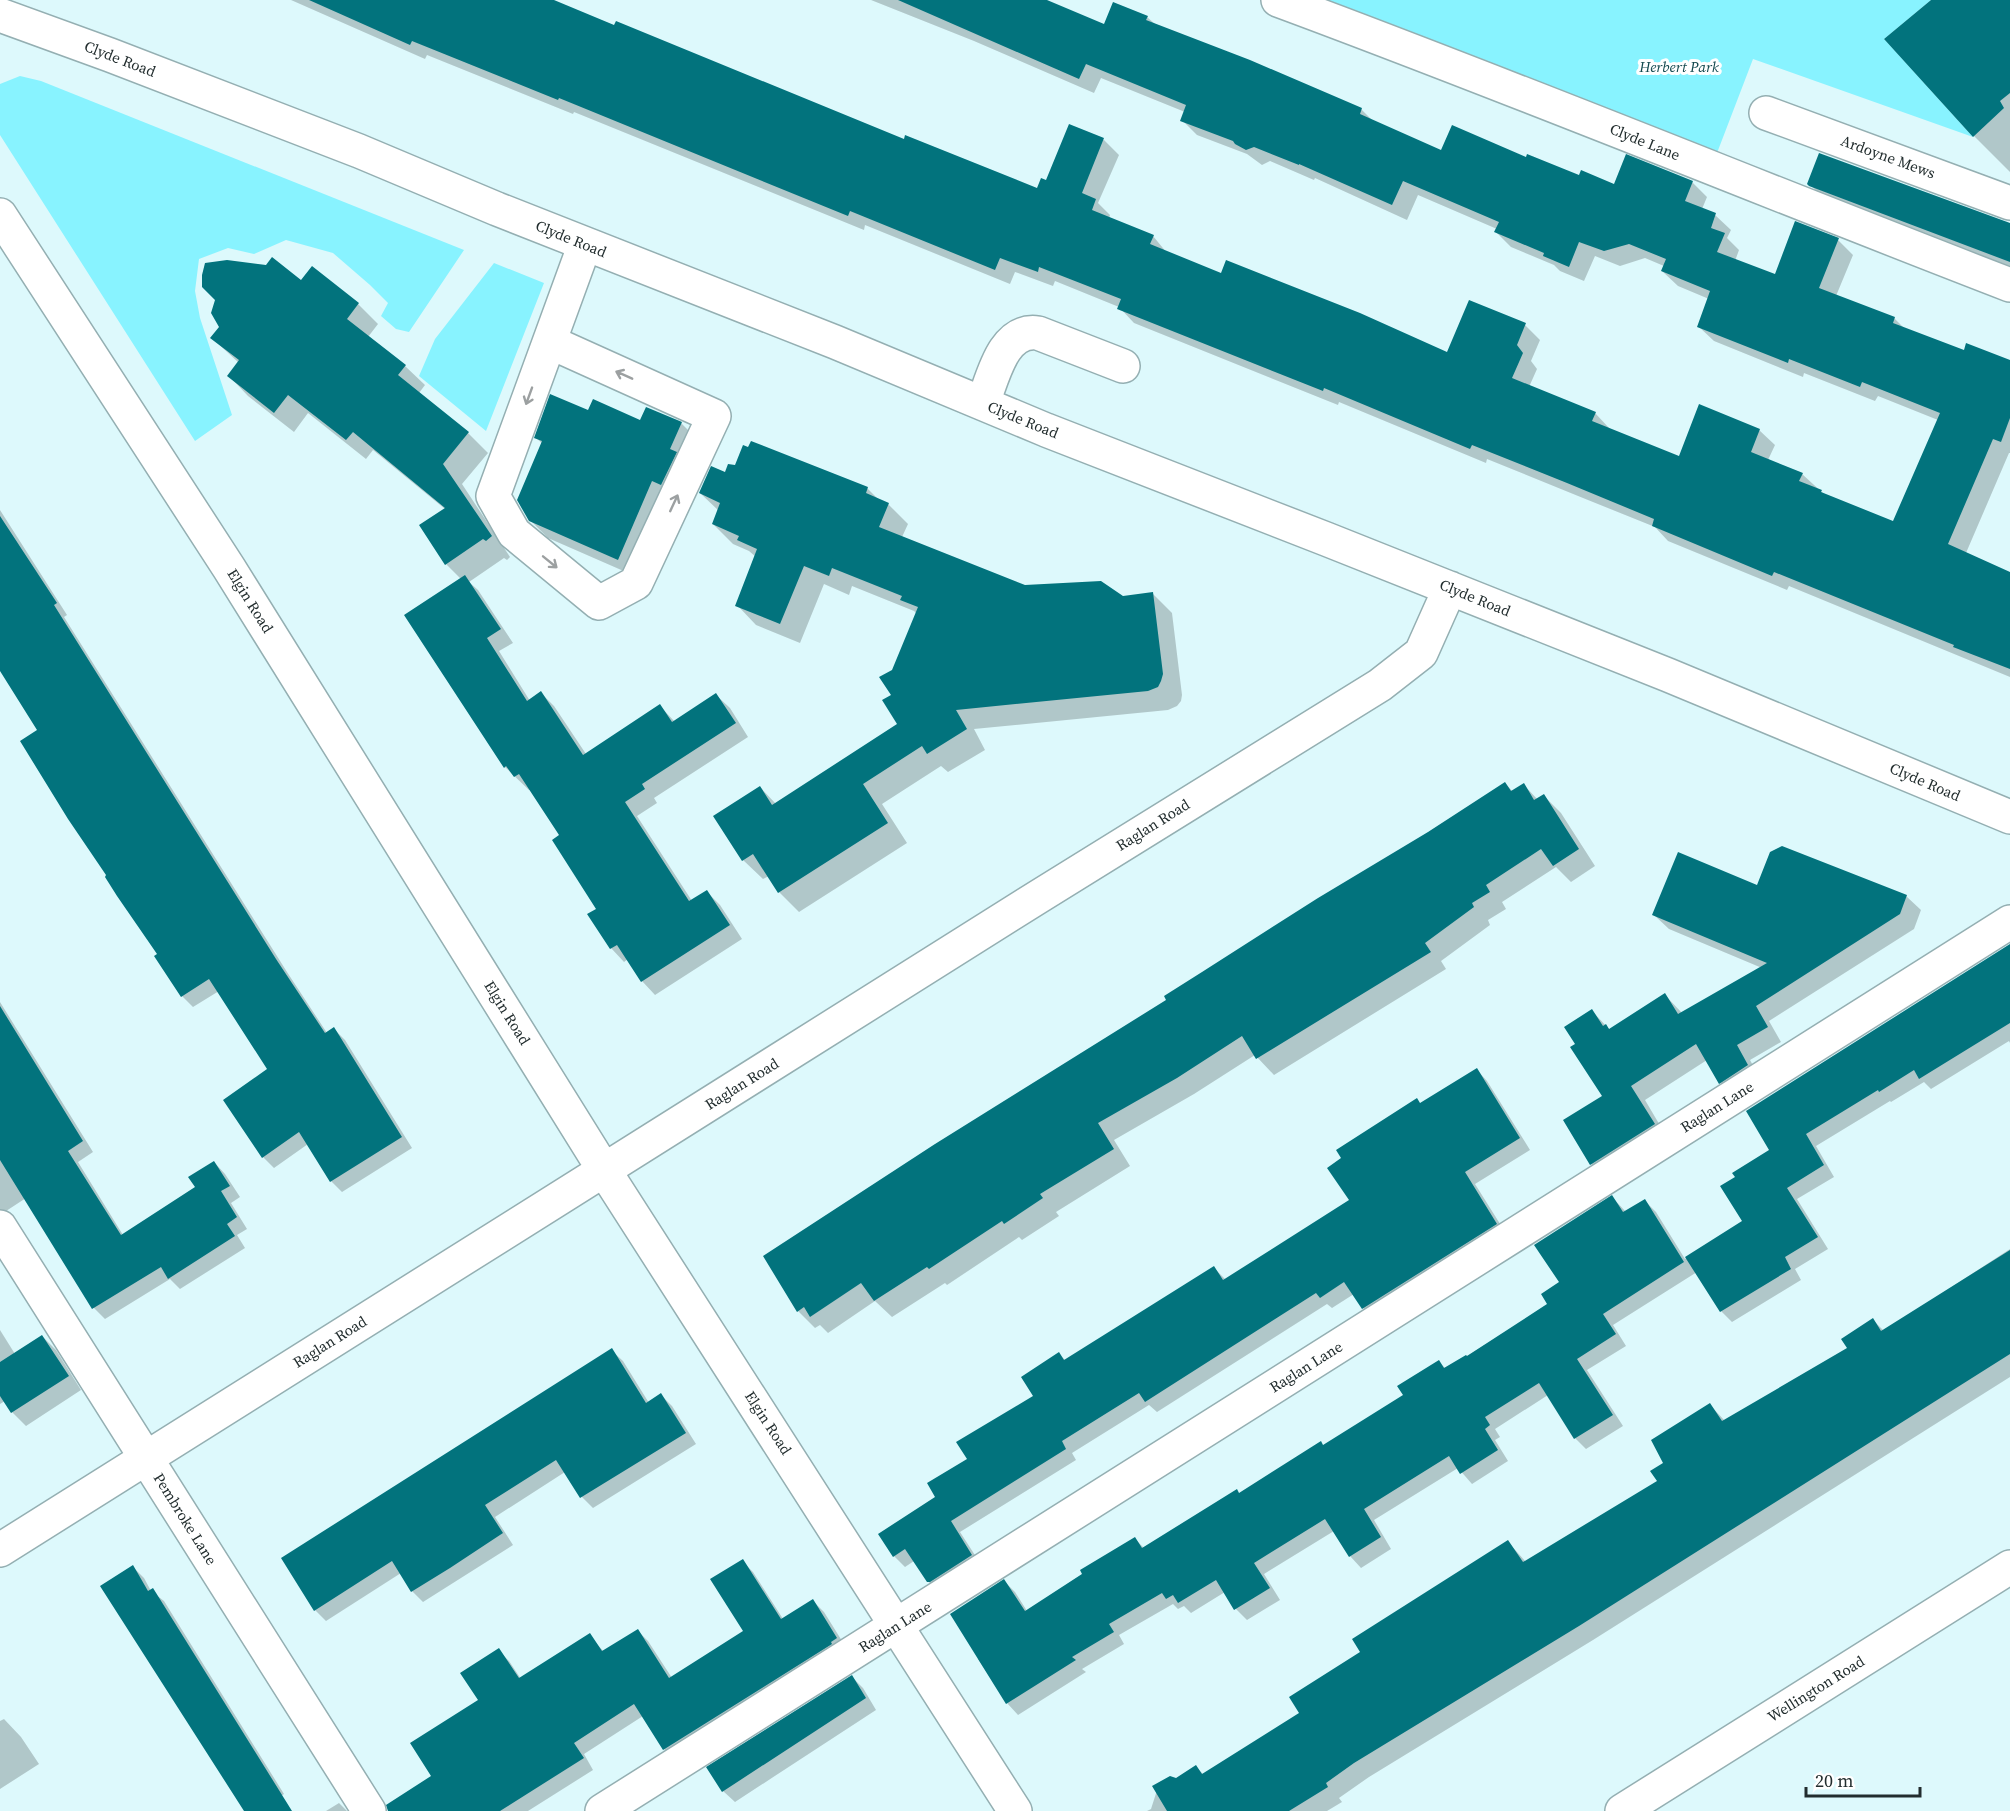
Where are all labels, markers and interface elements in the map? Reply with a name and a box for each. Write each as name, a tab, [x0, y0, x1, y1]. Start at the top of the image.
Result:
street label: Clyde Road	[81, 35, 159, 82]
park label: Herbert Park	[1638, 56, 1720, 77]
street label: Clyde Lane	[1607, 118, 1684, 165]
street label: Ardoyne Mews	[1838, 130, 1938, 183]
street label: Clyde Road	[533, 215, 610, 262]
one-way arrow	[615, 369, 633, 380]
one-way arrow	[523, 387, 534, 405]
street label: Clyde Road	[985, 396, 1062, 443]
one-way arrow	[668, 494, 680, 512]
one-way arrow	[542, 555, 557, 569]
street label: Elgin Road	[222, 565, 279, 637]
street label: Clyde Road	[1437, 574, 1514, 621]
street label: Clyde Road	[1887, 757, 1964, 806]
street label: Raglan Road	[1112, 793, 1194, 856]
street label: Elgin Road	[479, 977, 536, 1049]
street label: Raglan Road	[701, 1052, 783, 1115]
street label: Raglan Lane	[1676, 1076, 1758, 1137]
street label: Raglan Road	[289, 1310, 371, 1373]
street label: Raglan Lane	[1265, 1336, 1347, 1397]
street label: Elgin Road	[740, 1387, 797, 1459]
street label: Pembroke Lane	[149, 1469, 222, 1569]
street label: Raglan Lane	[854, 1596, 936, 1657]
street label: Wellington Road	[1763, 1650, 1869, 1727]
scale bar	[1806, 1760, 1920, 1798]
text: 20 m	[1815, 1768, 1853, 1793]

